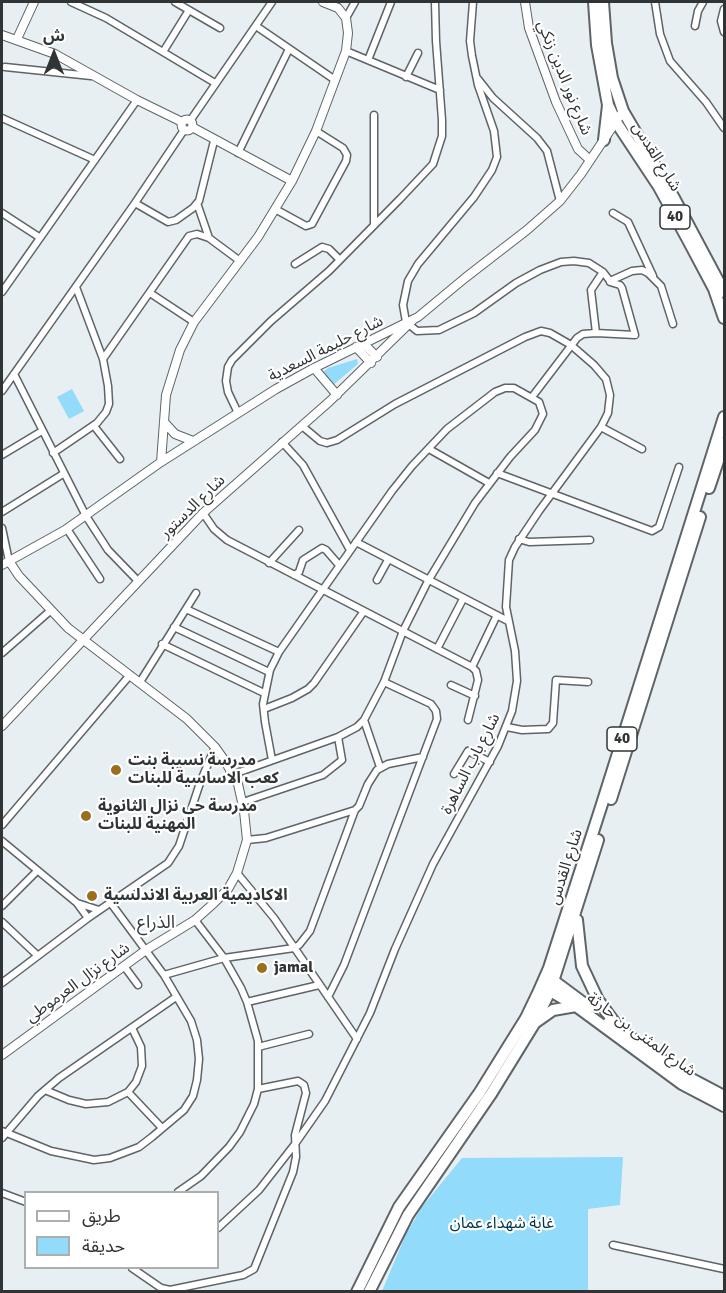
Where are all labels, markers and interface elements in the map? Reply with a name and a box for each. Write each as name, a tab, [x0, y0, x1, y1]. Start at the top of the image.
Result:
street label: شارع نور الدين زنكي	[532, 18, 596, 138]
north arrow	[24, 24, 84, 84]
text: ش	[43, 26, 65, 46]
street label: شارع القدس	[627, 119, 685, 195]
road number: 40	[660, 205, 690, 229]
street label: شارع حليمة السعدية	[265, 312, 387, 386]
street label: شارع الدستور	[156, 471, 230, 543]
street label: شارع باب الساهرة	[437, 710, 505, 818]
road number: 40	[607, 727, 637, 751]
place label: مدرسة نسيبة بنت كعب الاساسية للبنات	[128, 751, 279, 789]
marker: مدرسة نسيبة بنت كعب الاساسية للبنات	[109, 763, 123, 777]
place label: مدرسة حي نزال الثانوية المهنية للبنات	[98, 797, 257, 835]
marker: مدرسة حي نزال الثانوية المهنية للبنات	[79, 809, 93, 823]
street label: شارع القدس	[545, 827, 587, 907]
place label: الاكاديمية العربية الاندلسية	[104, 886, 288, 906]
marker: الاكاديمية العربية الاندلسية	[85, 889, 99, 903]
district label: الذراع	[137, 912, 175, 934]
street label: شارع نزال العرموطي	[22, 939, 134, 1027]
place label: jamal	[274, 958, 313, 978]
marker: jamal	[255, 961, 269, 975]
street label: شارع المثنى بن حارثة	[583, 989, 699, 1081]
legend	[24, 1191, 219, 1269]
text: طريق	[82, 1205, 121, 1227]
park label: غابة شهداء عمان	[450, 1214, 554, 1234]
text: حديقة	[82, 1235, 125, 1257]

